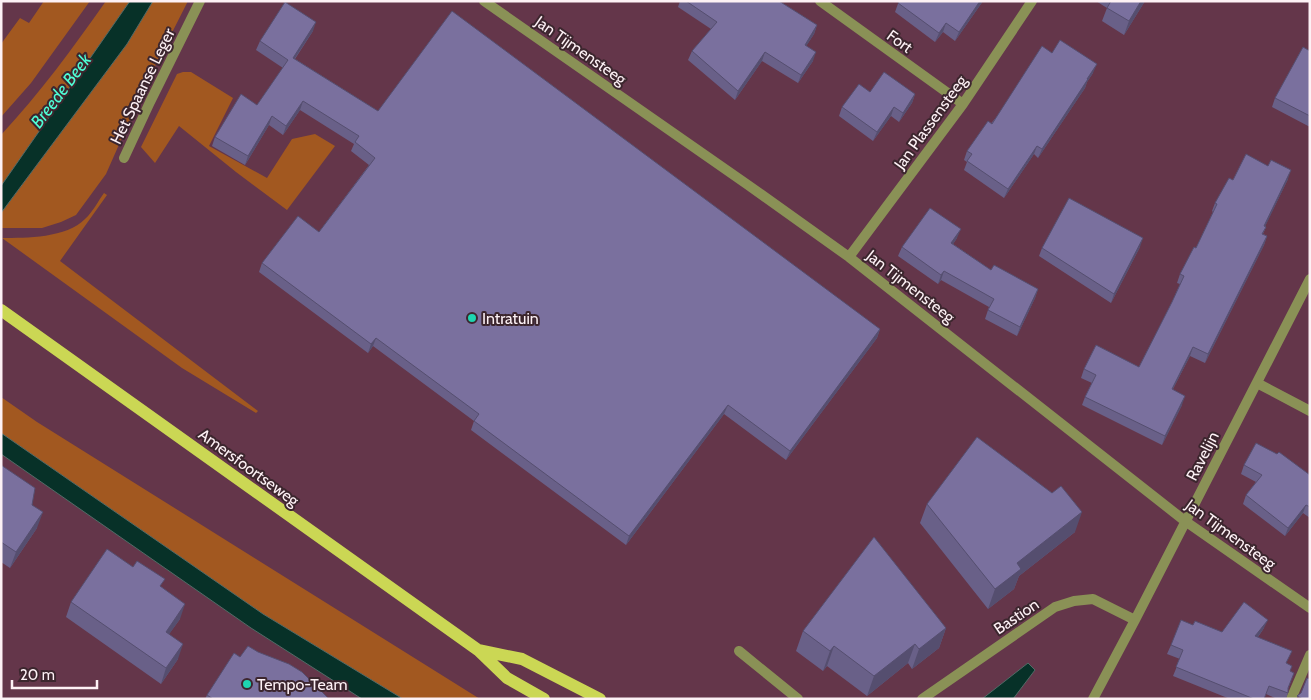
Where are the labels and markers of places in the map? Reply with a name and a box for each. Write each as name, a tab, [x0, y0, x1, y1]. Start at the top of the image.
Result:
place label: Intratuin	[482, 309, 539, 328]
marker: Intratuin	[466, 312, 478, 324]
place label: Tempo-Team	[257, 675, 348, 694]
marker: Tempo-Team	[241, 678, 253, 690]

